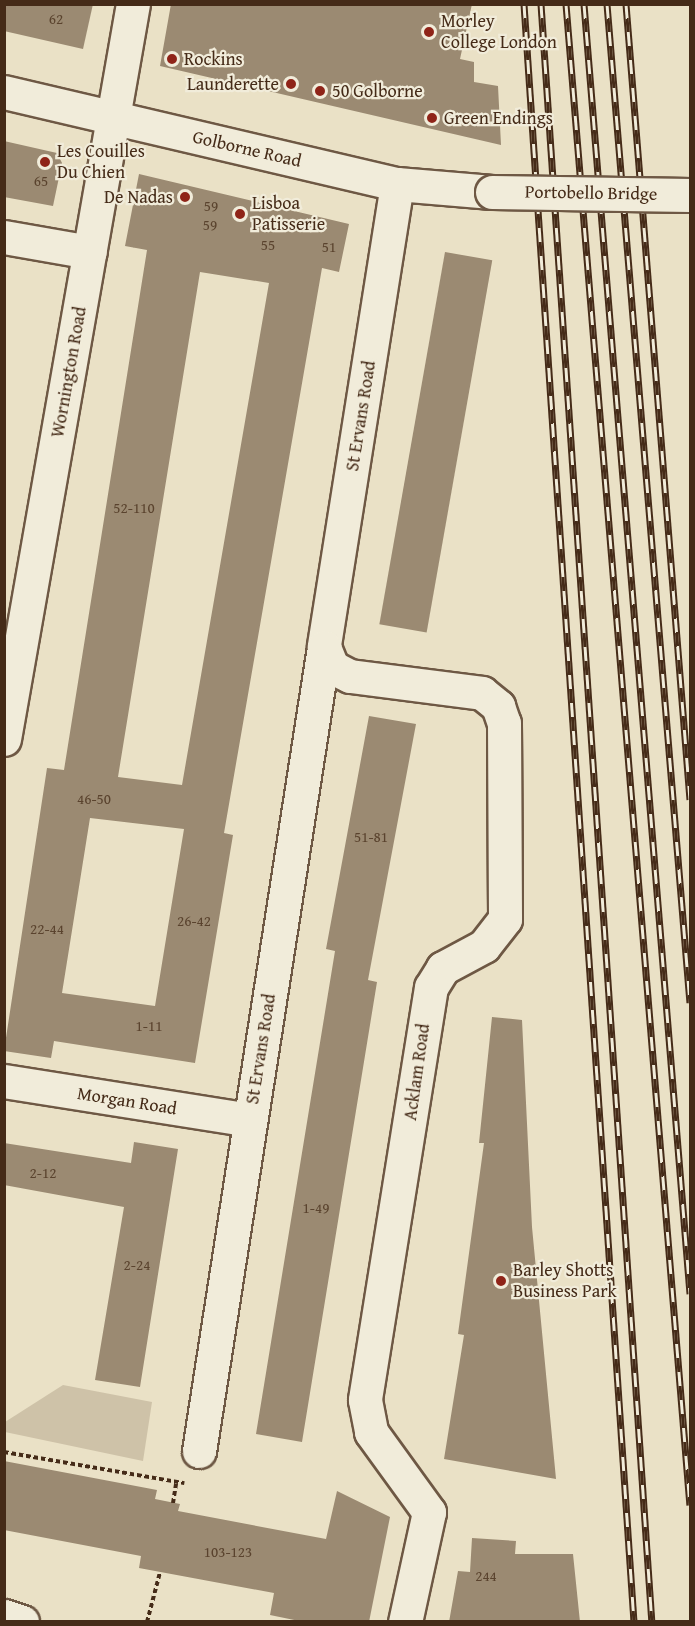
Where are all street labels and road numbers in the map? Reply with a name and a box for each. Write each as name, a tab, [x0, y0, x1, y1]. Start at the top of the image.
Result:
street label: Golborne Road	[191, 126, 303, 172]
street label: Portobello Bridge	[525, 181, 657, 205]
street label: Wornington Road	[47, 305, 91, 439]
street label: St Ervans Road	[342, 359, 380, 473]
street label: St Ervans Road	[242, 992, 280, 1106]
street label: Acklam Road	[400, 1022, 434, 1122]
street label: Morgan Road	[76, 1082, 178, 1120]

